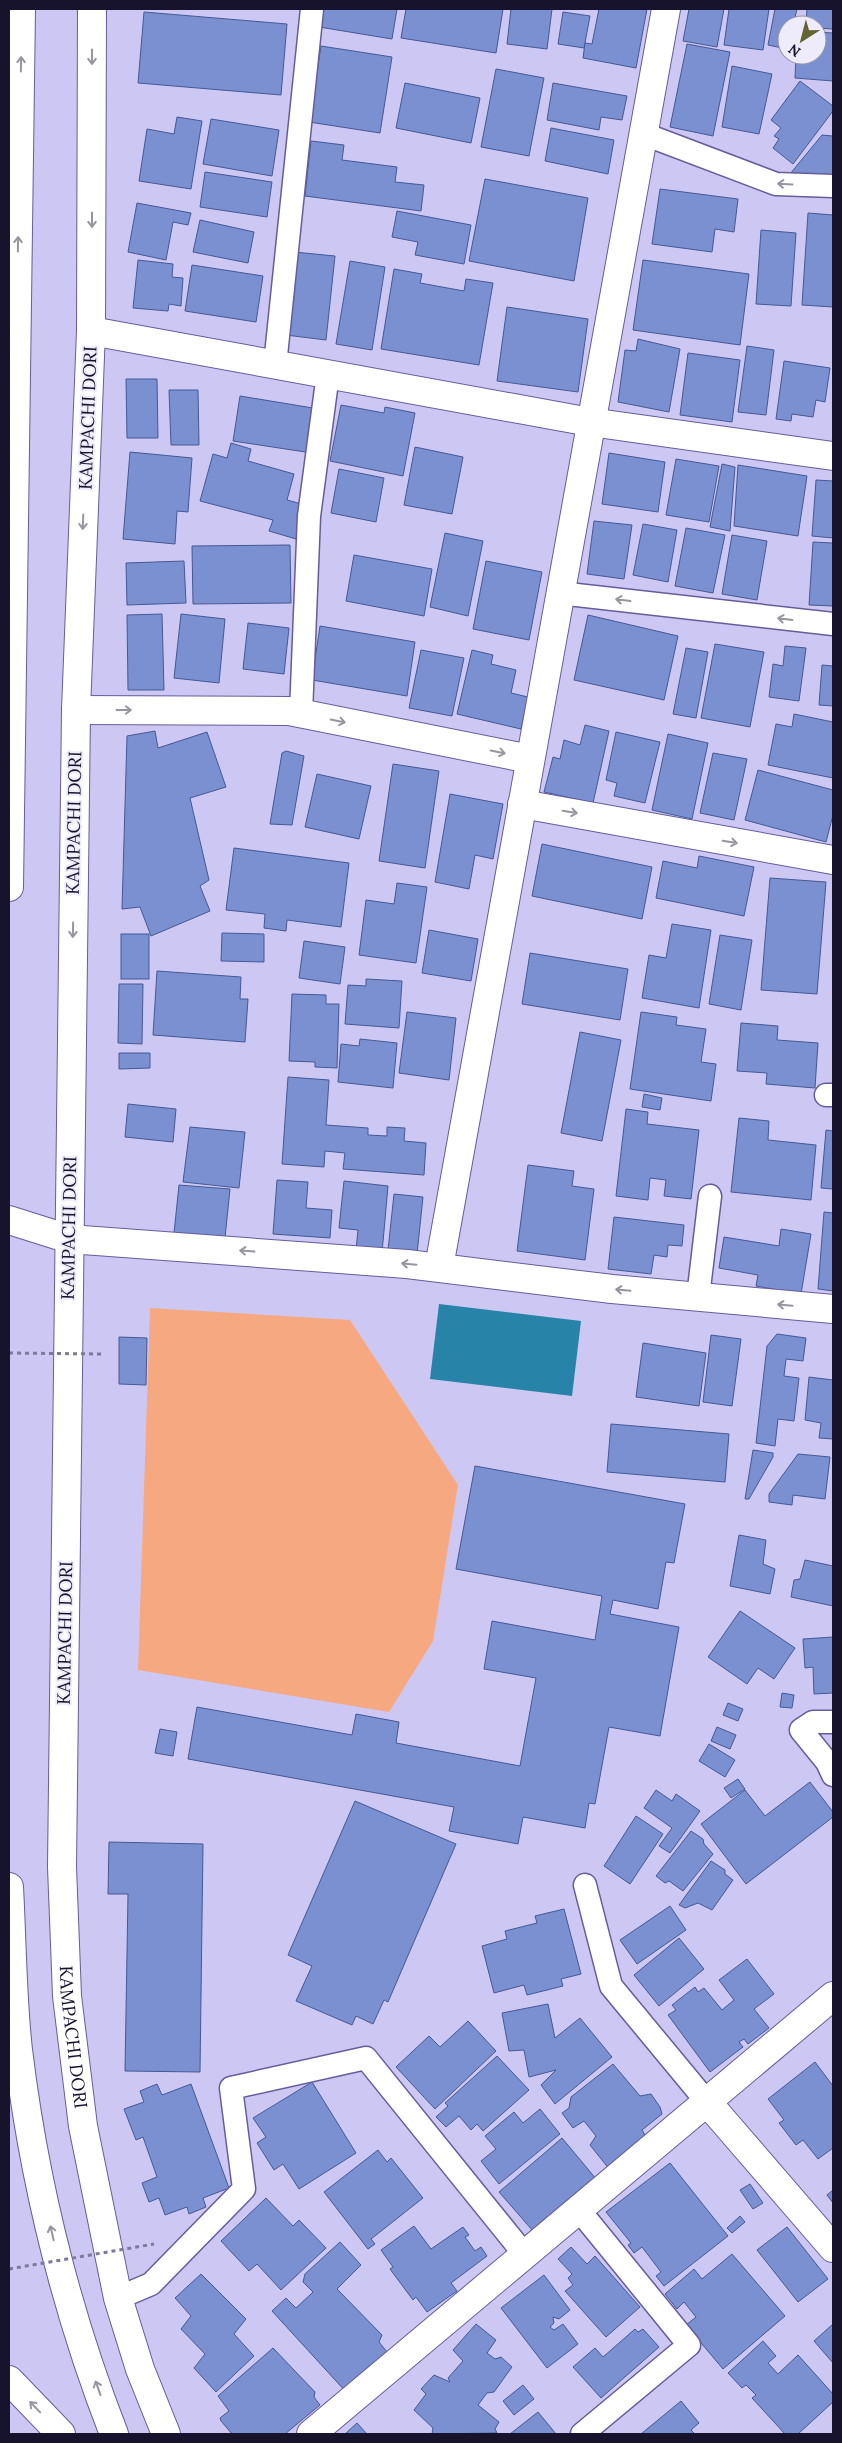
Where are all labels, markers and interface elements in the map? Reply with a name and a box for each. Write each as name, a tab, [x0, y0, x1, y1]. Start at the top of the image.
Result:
north arrow	[777, 15, 827, 65]
text: N	[785, 40, 804, 61]
one-way arrow	[87, 49, 97, 65]
one-way arrow	[16, 56, 25, 72]
one-way arrow	[777, 180, 793, 189]
one-way arrow	[87, 212, 97, 228]
one-way arrow	[13, 236, 23, 252]
street label: KAMPACHI DORI	[73, 346, 102, 490]
one-way arrow	[79, 514, 88, 530]
one-way arrow	[616, 595, 632, 605]
one-way arrow	[777, 614, 793, 624]
one-way arrow	[116, 705, 132, 715]
one-way arrow	[330, 716, 346, 726]
one-way arrow	[489, 748, 505, 758]
street label: KAMPACHI DORI	[61, 751, 86, 895]
one-way arrow	[561, 808, 577, 818]
one-way arrow	[721, 838, 737, 847]
one-way arrow	[68, 921, 78, 937]
street label: KAMPACHI DORI	[56, 1156, 81, 1300]
one-way arrow	[240, 1247, 256, 1256]
one-way arrow	[402, 1260, 418, 1269]
one-way arrow	[615, 1285, 631, 1295]
one-way arrow	[777, 1300, 793, 1309]
street label: KAMPACHI DORI	[52, 1561, 77, 1705]
street label: KAMPACHI DORI	[55, 1965, 93, 2110]
one-way arrow	[47, 2225, 56, 2241]
one-way arrow	[93, 2381, 102, 2397]
one-way arrow	[29, 2401, 41, 2414]

